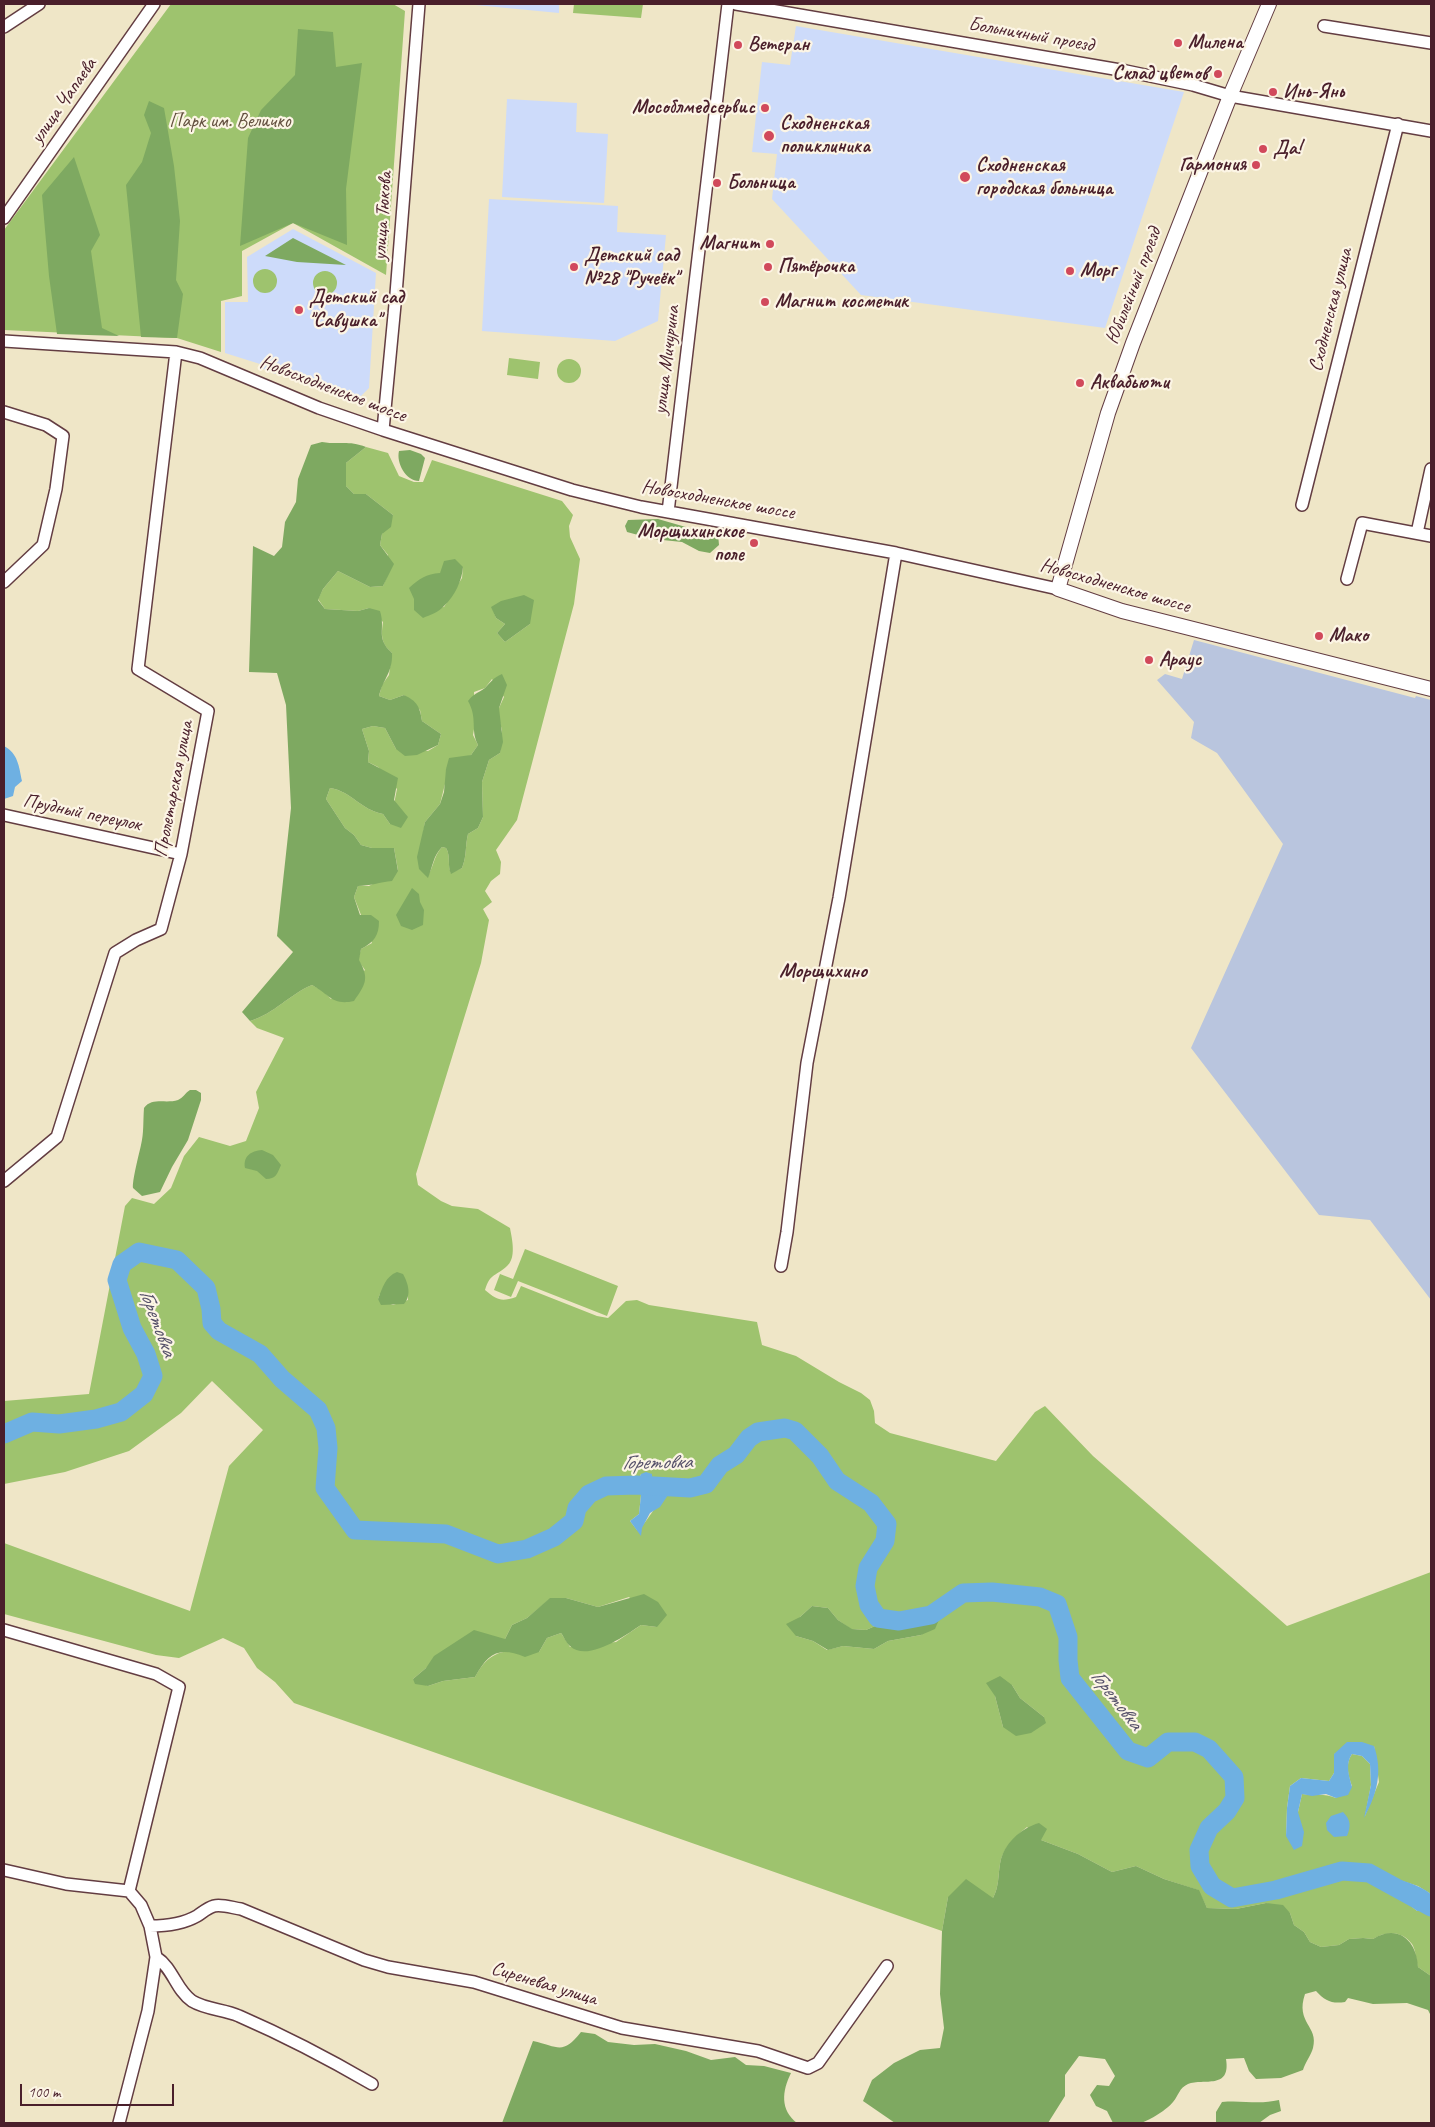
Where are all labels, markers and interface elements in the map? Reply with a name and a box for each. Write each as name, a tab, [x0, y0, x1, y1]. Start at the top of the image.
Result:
street label: Больничный проезд	[967, 12, 1095, 58]
place label: Милена	[1188, 31, 1243, 55]
place label: Ветеран	[748, 33, 809, 57]
marker: Милена	[1172, 37, 1184, 49]
marker: Ветеран	[732, 39, 744, 51]
street label: улица Чапаева	[26, 53, 102, 149]
place label: Склад цветов	[1113, 62, 1208, 86]
marker: Склад цветов	[1212, 68, 1224, 80]
place label: Инь-Янь	[1283, 80, 1344, 104]
marker: Инь-Янь	[1267, 86, 1279, 98]
place label: Мособлмедсервис	[632, 96, 755, 120]
marker: Мособлмедсервис	[759, 102, 771, 114]
park label: Парк им. Величко	[169, 110, 291, 134]
place label: Сходненская поликлиника	[780, 112, 870, 159]
marker: Сходненская поликлиника	[762, 129, 776, 143]
place label: Да!	[1273, 137, 1301, 161]
marker: Да!	[1257, 143, 1269, 155]
place label: Гармония	[1179, 153, 1246, 177]
place label: Сходненская городская больница	[976, 154, 1113, 201]
marker: Гармония	[1250, 159, 1262, 171]
marker: Сходненская городская больница	[958, 170, 972, 184]
street label: улица Тюкова	[368, 171, 398, 261]
place label: Больница	[727, 171, 795, 195]
marker: Больница	[711, 177, 723, 189]
street label: Юбилейный проезд	[1101, 224, 1167, 348]
place label: Магнит	[700, 232, 760, 256]
marker: Магнит	[764, 238, 776, 250]
place label: Детский сад №28 "Ручеёк"	[584, 244, 679, 291]
street label: Сходненская улица	[1304, 246, 1358, 374]
place label: Пятёрочка	[778, 255, 855, 279]
place label: Морг	[1080, 259, 1116, 283]
marker: Детский сад №28 "Ручеёк"	[568, 261, 580, 273]
marker: Пятёрочка	[762, 261, 774, 273]
marker: Морг	[1064, 265, 1076, 277]
place label: Детский сад "Савушка"	[309, 286, 404, 333]
place label: Магнит косметик	[775, 290, 908, 314]
marker: Магнит косметик	[759, 296, 771, 308]
marker: Детский сад "Савушка"	[293, 304, 305, 316]
street label: улица Мичурина	[648, 304, 686, 416]
street label: Новосходненское шоссе	[256, 350, 410, 428]
place label: Аквабьюти	[1090, 371, 1169, 395]
marker: Аквабьюти	[1074, 377, 1086, 389]
street label: Новосходненское шоссе	[640, 475, 796, 525]
place label: Морщихинское поле	[638, 520, 744, 567]
marker: Морщихинское поле	[748, 537, 760, 549]
street label: Новосходненское шоссе	[1037, 553, 1193, 619]
place label: Мако	[1329, 624, 1368, 648]
marker: Мако	[1313, 630, 1325, 642]
place label: Араус	[1159, 648, 1201, 672]
marker: Араус	[1143, 654, 1155, 666]
street label: Пролетарская улица	[149, 719, 199, 859]
street label: Прудный переулок	[21, 789, 143, 837]
district label: Морщихино	[779, 958, 867, 984]
water label: Горетовка	[133, 1286, 181, 1360]
water label: Горетовка	[622, 1450, 692, 1476]
water label: Горетовка	[1085, 1665, 1147, 1735]
street label: Сиреневая улица	[488, 1957, 600, 2011]
scale bar	[22, 2074, 176, 2106]
text: 100 m	[28, 2083, 60, 2102]

